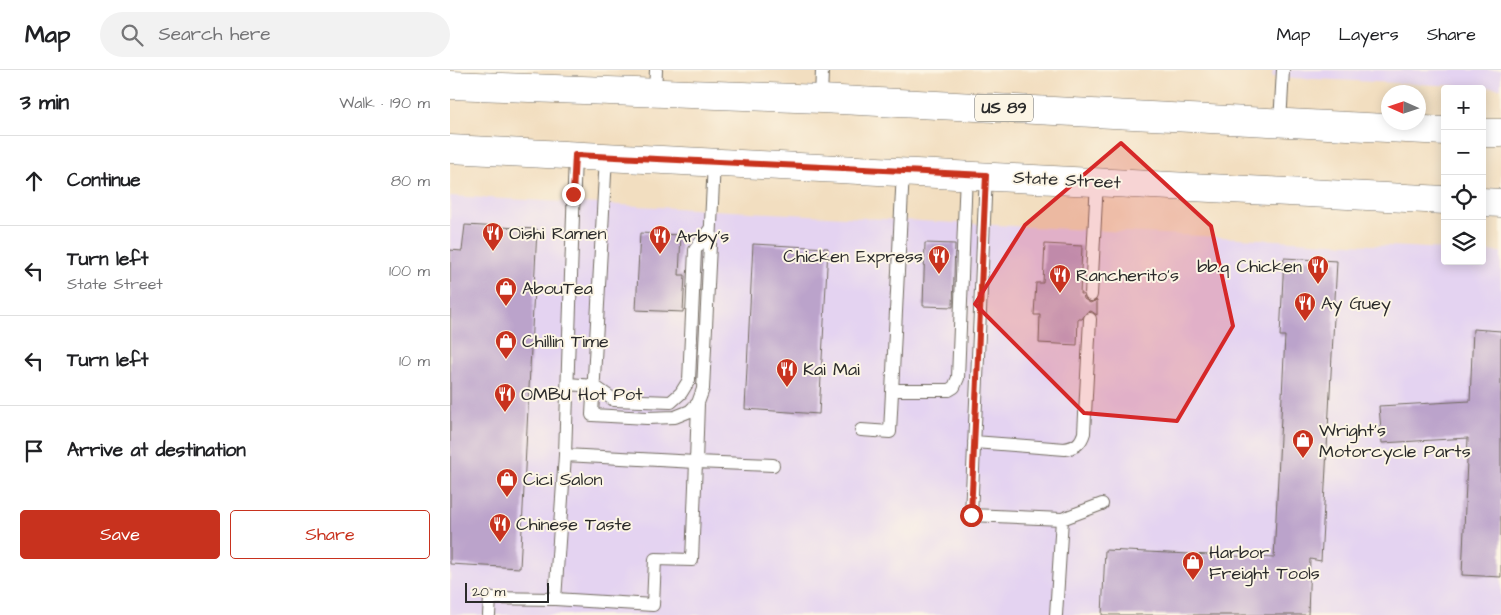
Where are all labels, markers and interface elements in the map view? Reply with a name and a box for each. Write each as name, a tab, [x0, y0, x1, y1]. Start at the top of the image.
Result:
search box	[100, 12, 450, 57]
text: Map	[25, 18, 70, 52]
icon: search	[118, 21, 146, 49]
text: Search here	[158, 21, 271, 48]
text: Map	[1276, 22, 1310, 47]
text: Layers	[1338, 22, 1399, 47]
text: Share	[1427, 22, 1476, 47]
north arrow	[1381, 85, 1426, 130]
map controls	[1441, 85, 1486, 265]
button: +	[1441, 85, 1486, 130]
text: 3 min	[20, 88, 69, 117]
text: Walk · 190 m	[339, 92, 430, 114]
road number: US 89	[975, 94, 1033, 122]
button: −	[1441, 130, 1486, 175]
street label: State Street	[1013, 165, 1122, 195]
icon: ahead	[20, 167, 48, 195]
text: Continue	[67, 167, 141, 194]
text: 80 m	[391, 170, 430, 192]
button: locate	[1441, 175, 1486, 220]
route end	[562, 183, 585, 206]
button: layers	[1441, 220, 1486, 265]
restaurant icon: Oishi Ramen	[481, 221, 505, 252]
place label: Oishi Ramen	[509, 221, 606, 246]
restaurant icon: Arby's	[648, 224, 672, 255]
place label: Arby's	[676, 224, 729, 250]
place label: Chicken Express	[783, 244, 923, 269]
restaurant icon: Chicken Express	[927, 244, 951, 275]
text: Turn left	[67, 246, 148, 273]
place label: bb.q Chicken	[1197, 254, 1302, 279]
restaurant icon: bb.q Chicken	[1306, 254, 1330, 285]
icon: left	[20, 257, 48, 285]
text: 100 m	[389, 260, 430, 282]
restaurant icon: Rancherito's	[1048, 263, 1072, 294]
place label: Rancherito's	[1076, 263, 1179, 288]
text: State Street	[67, 273, 163, 295]
shop icon: AbouTea	[494, 276, 518, 307]
place label: AbouTea	[522, 276, 593, 301]
restaurant icon: Ay Guey	[1293, 291, 1317, 322]
place label: Ay Guey	[1321, 291, 1391, 317]
shop icon: Chillin Time	[494, 329, 518, 360]
place label: Chillin Time	[522, 329, 609, 354]
icon: left	[20, 347, 48, 375]
text: Turn left	[67, 347, 148, 374]
text: 10 m	[399, 350, 430, 372]
restaurant icon: Kai Mai	[775, 357, 799, 388]
place label: Kai Mai	[803, 357, 860, 382]
restaurant icon: OMBU Hot Pot	[493, 382, 517, 413]
place label: OMBU Hot Pot	[521, 382, 643, 407]
place label: Wright's Motorcycle Parts	[1319, 418, 1471, 465]
shop icon: Wright's Motorcycle Parts	[1291, 428, 1315, 459]
icon: arrive	[20, 437, 48, 465]
text: Arrive at destination	[67, 437, 246, 464]
shop icon: Cici Salon	[495, 467, 519, 498]
place label: Cici Salon	[523, 467, 602, 492]
route start	[960, 504, 983, 527]
button: Save	[20, 510, 220, 559]
button: Share	[230, 510, 430, 559]
restaurant icon: Chinese Taste	[488, 512, 512, 543]
place label: Chinese Taste	[516, 512, 632, 537]
place label: Harbor Freight Tools	[1209, 540, 1320, 587]
shop icon: Harbor Freight Tools	[1181, 550, 1205, 581]
scale bar	[465, 580, 549, 603]
text: 20 m	[472, 582, 505, 602]

